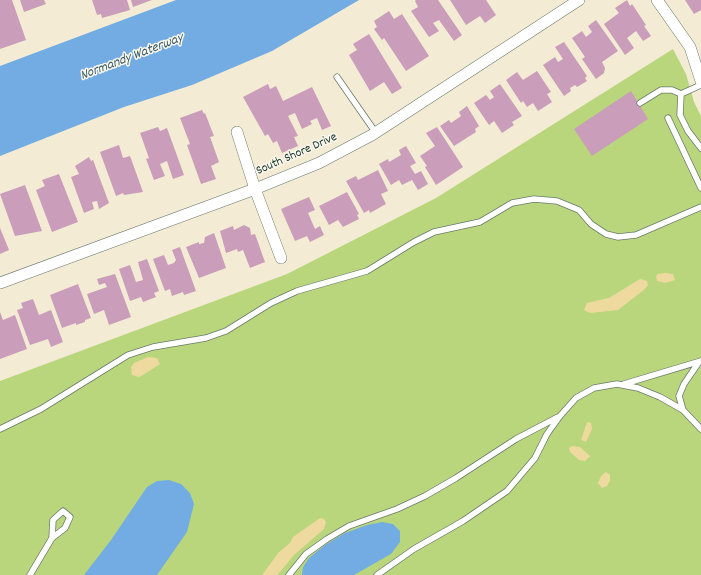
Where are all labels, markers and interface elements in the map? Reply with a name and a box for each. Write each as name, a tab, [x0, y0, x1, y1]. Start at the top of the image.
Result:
water label: Normandy Waterway	[78, 31, 186, 85]
street label: South Shore Drive	[254, 130, 340, 180]

